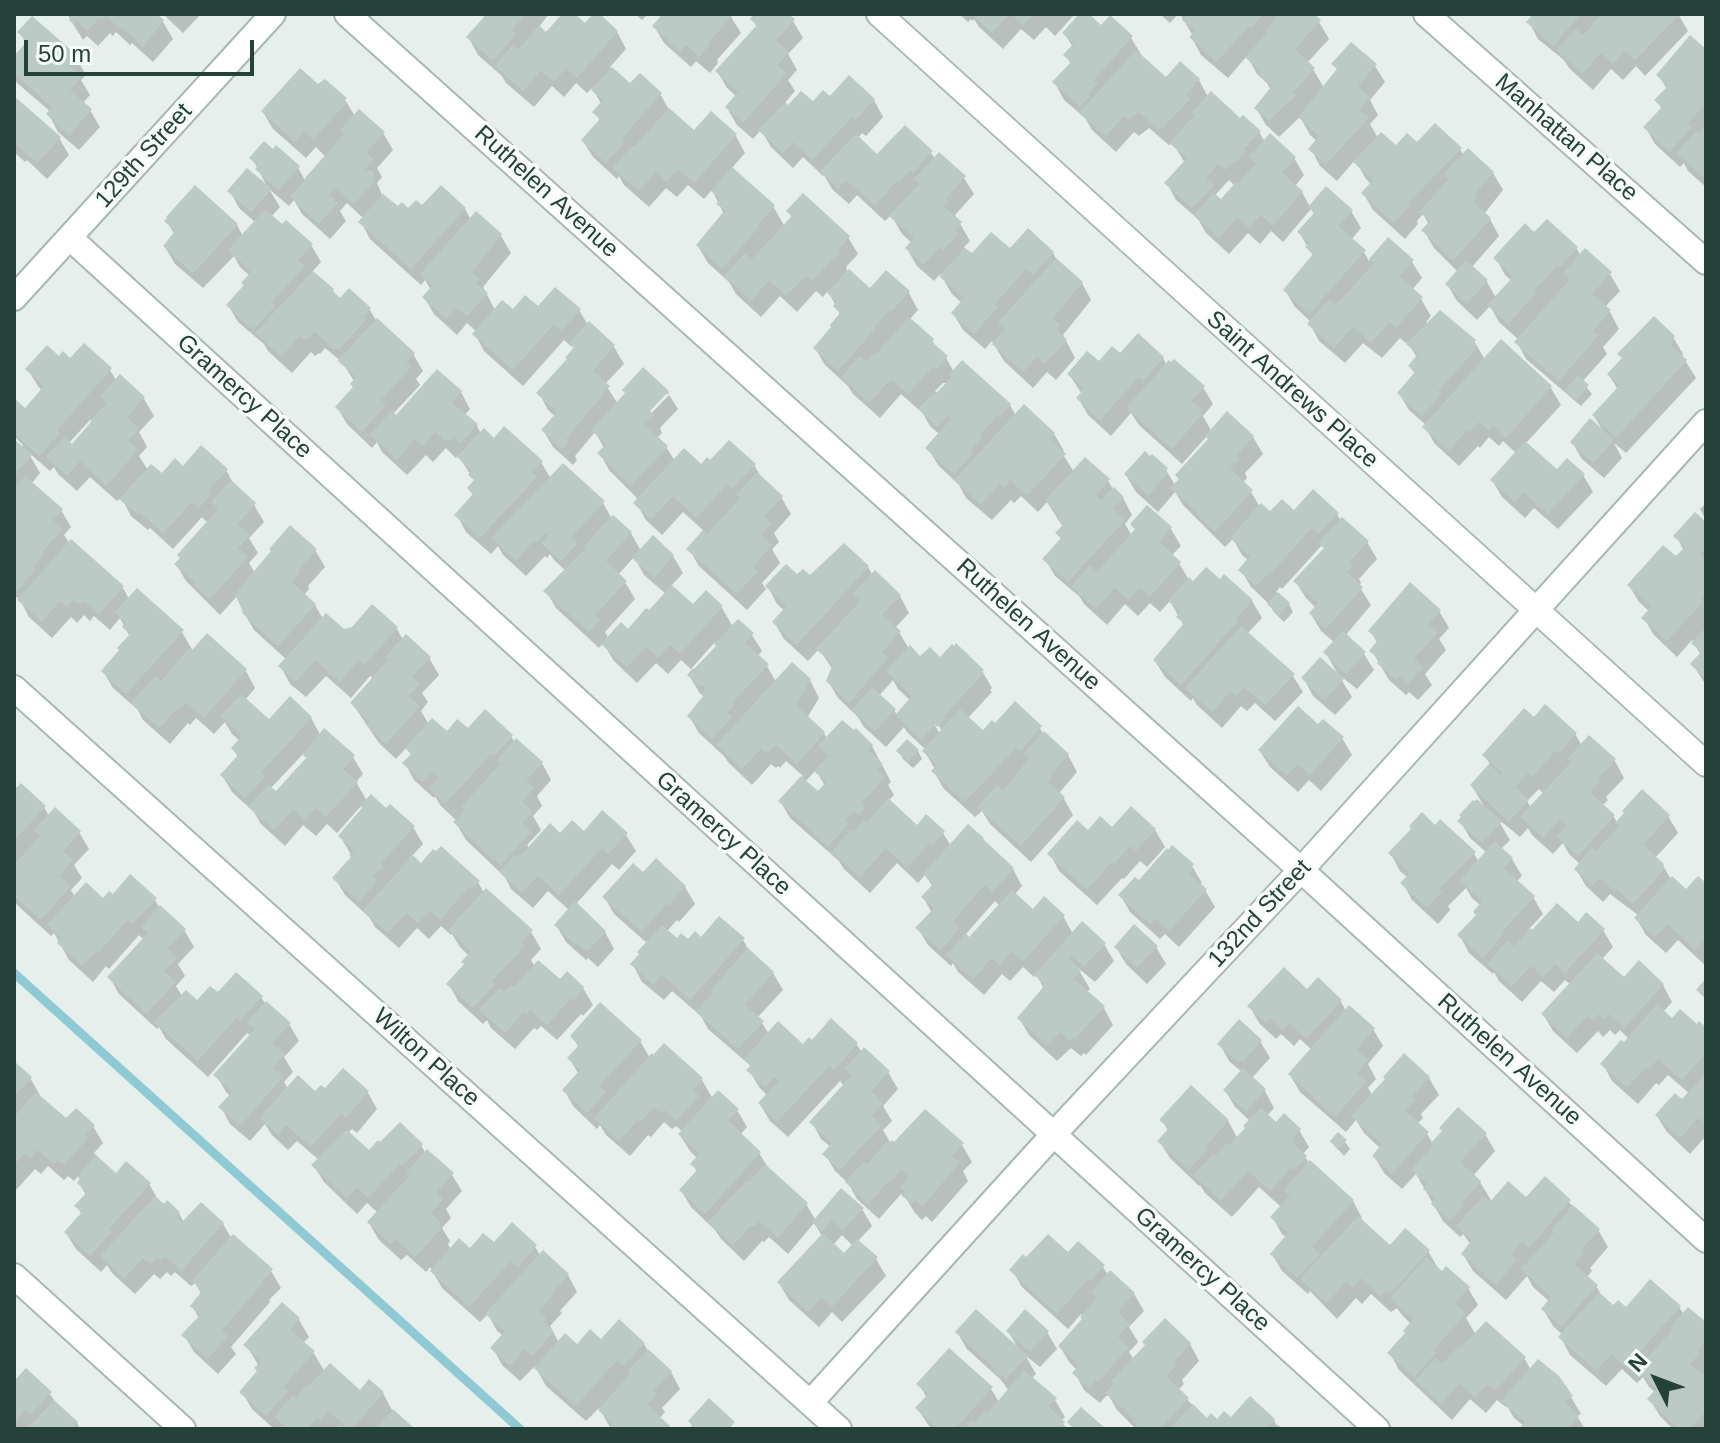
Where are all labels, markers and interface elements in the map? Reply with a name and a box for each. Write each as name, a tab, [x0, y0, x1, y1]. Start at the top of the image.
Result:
scale bar	[28, 24, 258, 74]
text: 50 m	[38, 40, 91, 67]
street label: Manhattan Place	[1489, 68, 1643, 208]
street label: 129th Street	[90, 98, 198, 214]
street label: Ruthelen Avenue	[468, 120, 624, 264]
street label: Saint Andrews Place	[1200, 305, 1384, 475]
street label: Gramercy Place	[170, 329, 318, 465]
street label: Ruthelen Avenue	[950, 553, 1106, 697]
street label: Gramercy Place	[649, 766, 797, 902]
street label: 132nd Street	[1203, 854, 1317, 974]
street label: Ruthelen Avenue	[1431, 988, 1587, 1132]
street label: Wilton Place	[367, 1003, 485, 1113]
street label: Gramercy Place	[1128, 1202, 1276, 1338]
north arrow	[1616, 1339, 1696, 1419]
text: N	[1623, 1348, 1652, 1377]

